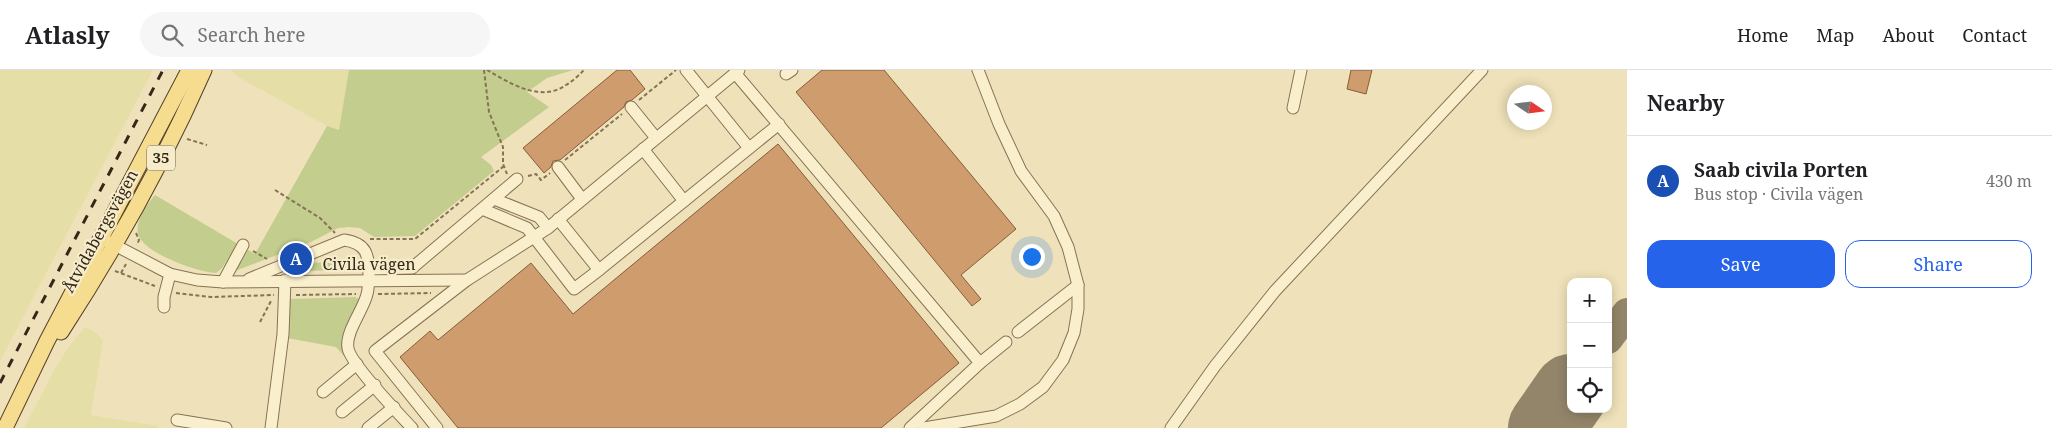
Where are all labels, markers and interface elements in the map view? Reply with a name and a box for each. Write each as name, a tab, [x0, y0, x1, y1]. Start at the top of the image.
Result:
search box	[140, 12, 490, 57]
text: Atlasly	[25, 18, 110, 51]
icon: search	[158, 21, 186, 49]
text: Search here	[198, 22, 305, 48]
text: Home	[1737, 23, 1788, 47]
text: Map	[1816, 23, 1854, 47]
text: About	[1882, 23, 1934, 47]
text: Contact	[1962, 23, 2027, 47]
north arrow	[1507, 85, 1552, 130]
text: Nearby	[1647, 89, 1725, 117]
road number: 35	[147, 146, 175, 170]
text: Saab civila Porten	[1694, 157, 1868, 183]
street label: Åtvidabergsvägen	[57, 165, 143, 297]
text: A	[1657, 170, 1669, 192]
text: 430 m	[1986, 170, 2032, 192]
text: Bus stop · Civila vägen	[1694, 183, 1863, 205]
pin: A	[280, 240, 312, 278]
button: Save	[1647, 240, 1835, 288]
button: Share	[1845, 240, 2032, 288]
your location	[1019, 244, 1045, 270]
street label: Civila vägen	[322, 253, 416, 275]
map controls	[1567, 278, 1612, 413]
button: +	[1567, 278, 1612, 323]
button: −	[1567, 323, 1612, 368]
button: locate	[1567, 368, 1612, 413]

